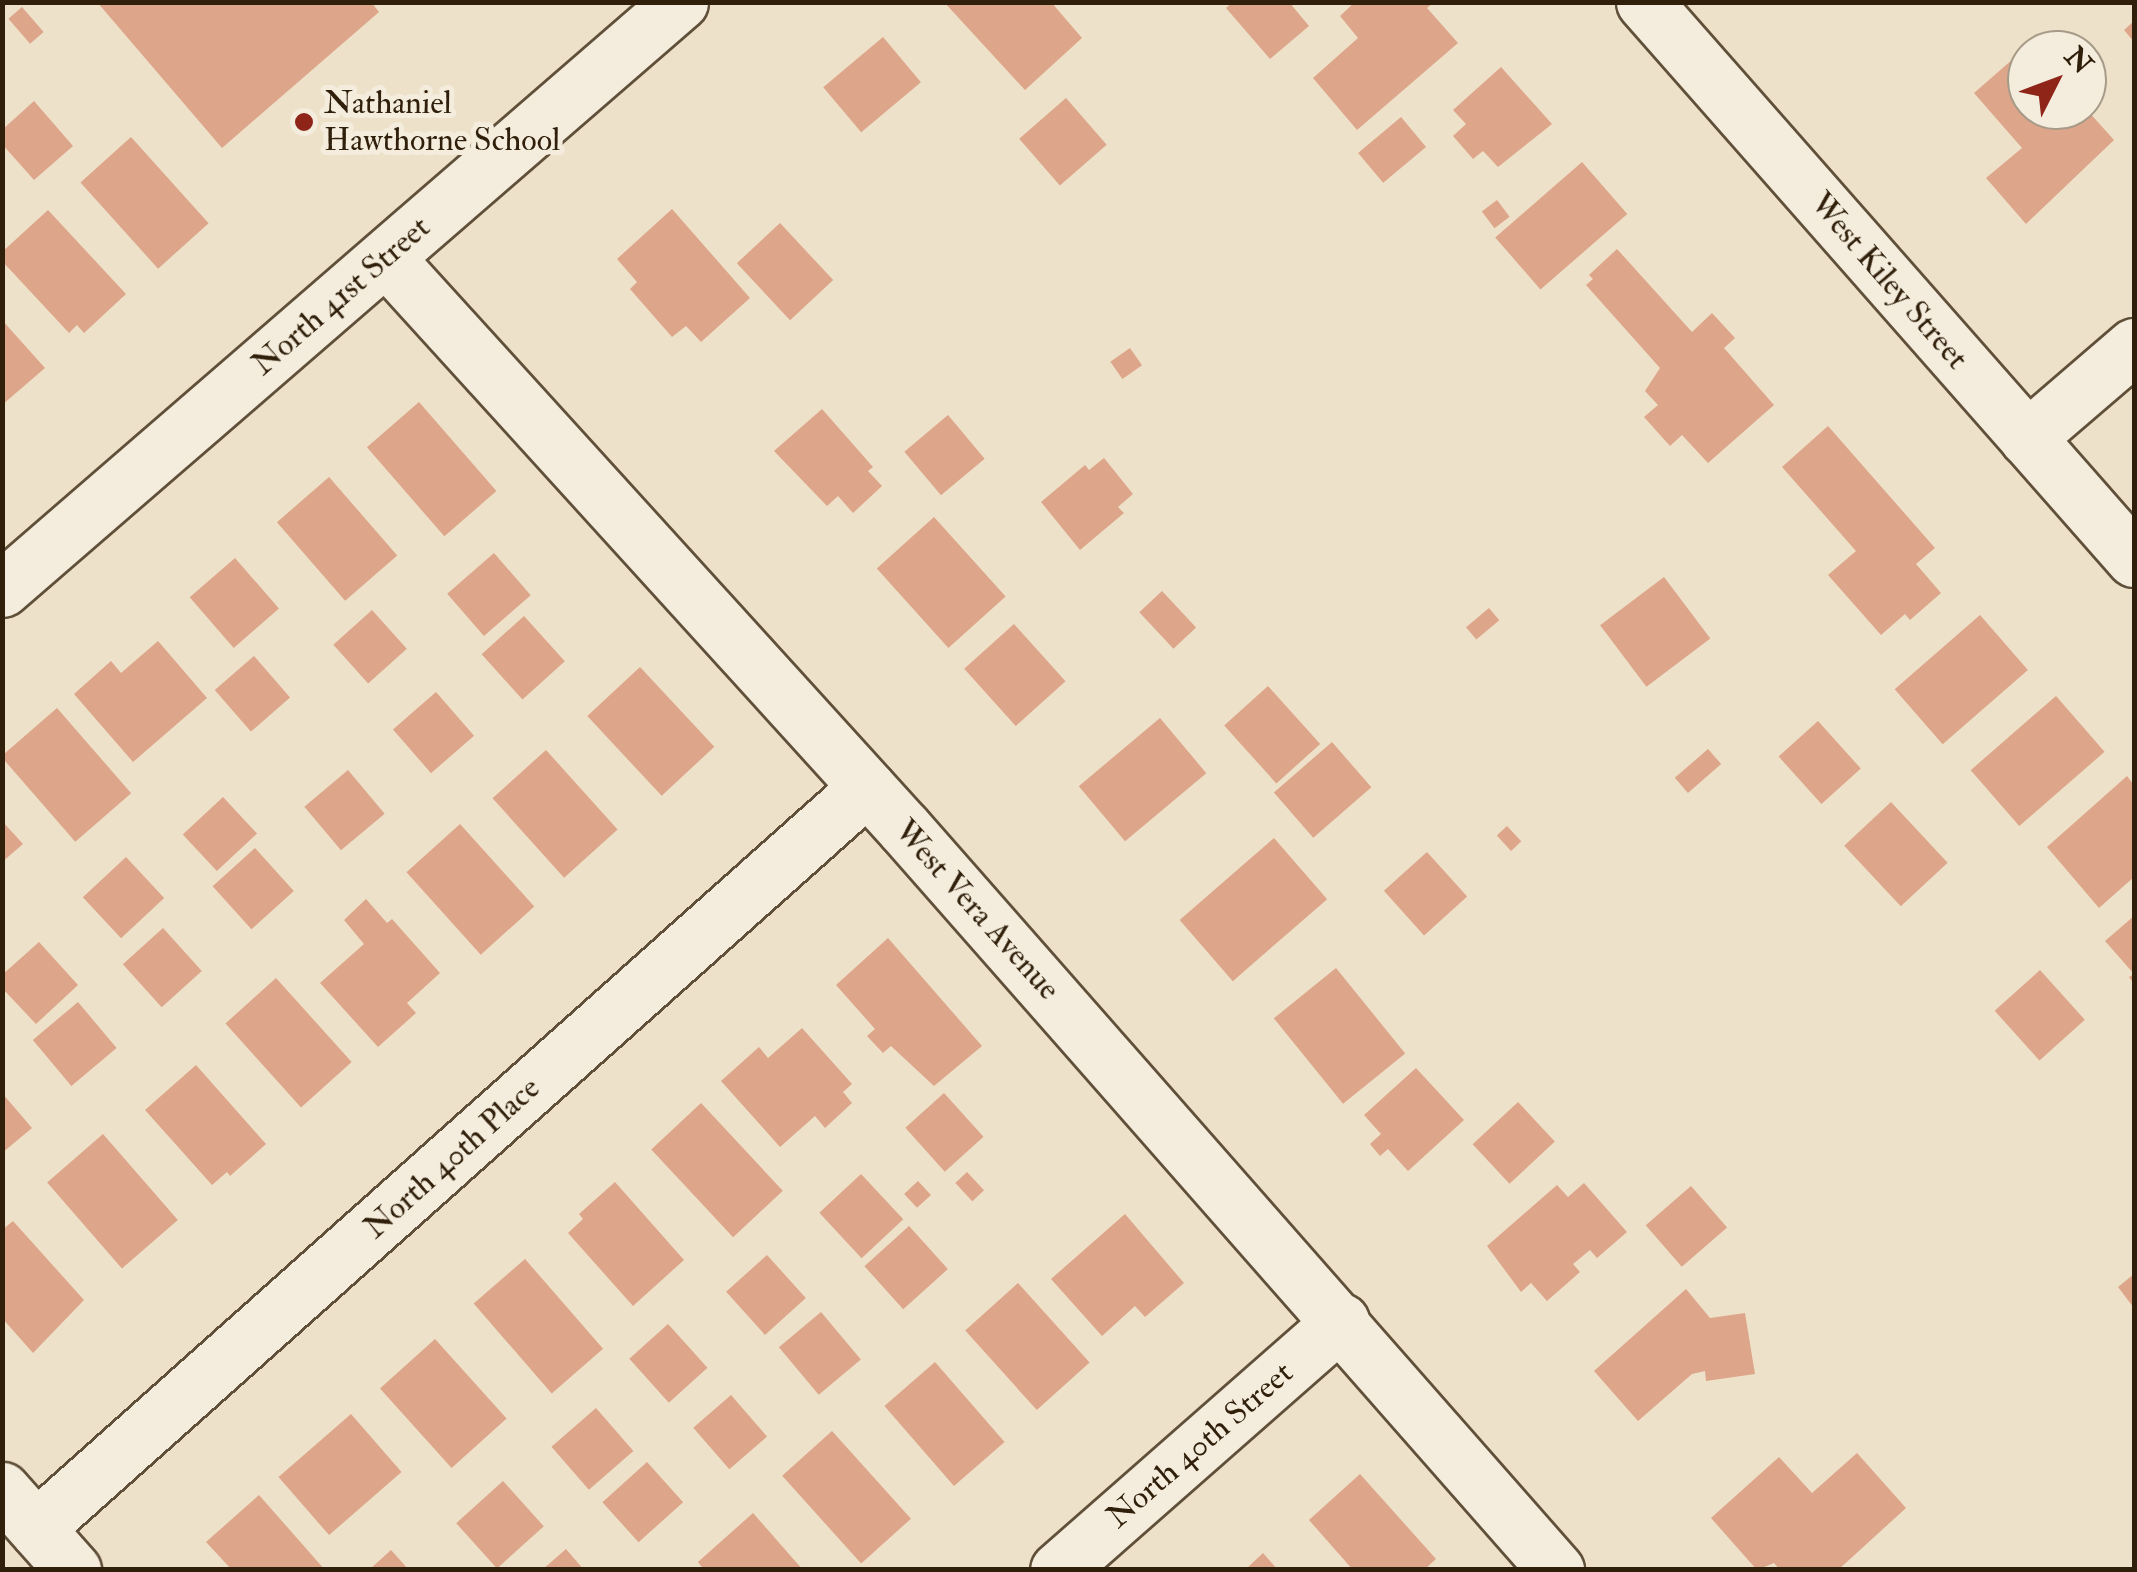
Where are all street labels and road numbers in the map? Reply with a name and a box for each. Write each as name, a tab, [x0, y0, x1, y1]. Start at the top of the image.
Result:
street label: West Kiley Street	[1802, 185, 1976, 377]
street label: North 41st Street	[244, 208, 438, 384]
street label: West Vera Avenue	[886, 812, 1068, 1008]
street label: North 40th Place	[356, 1069, 548, 1247]
street label: North 40th Street	[1099, 1354, 1301, 1536]

